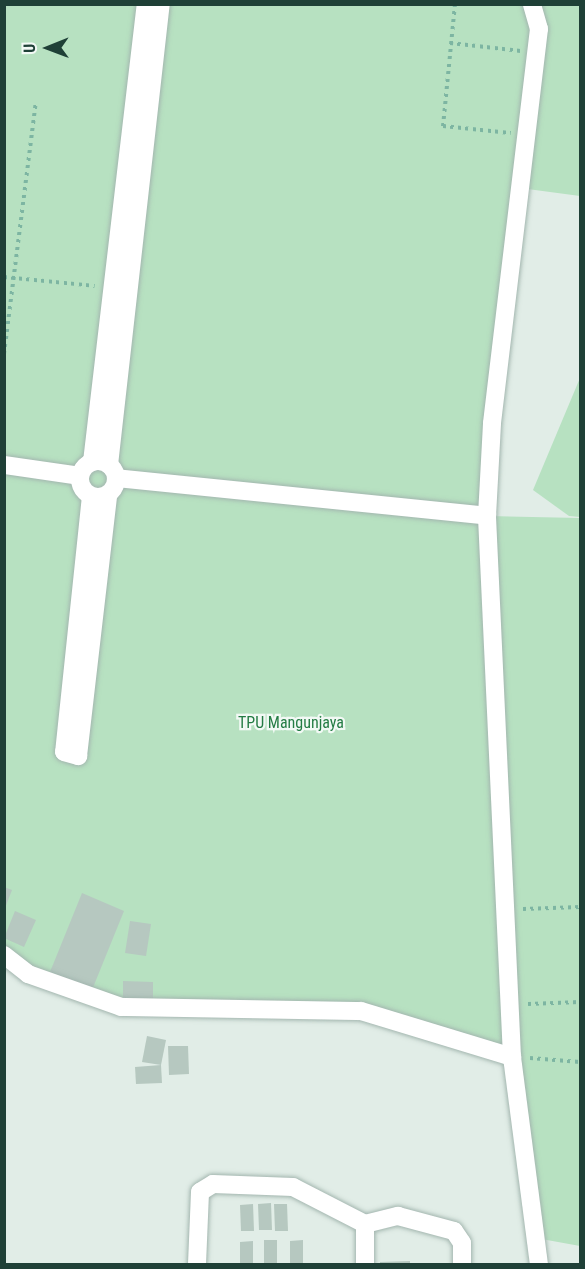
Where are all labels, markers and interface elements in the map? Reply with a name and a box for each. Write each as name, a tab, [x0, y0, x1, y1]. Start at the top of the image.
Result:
north arrow	[18, 18, 78, 78]
text: U	[20, 44, 39, 53]
park label: TPU Mangunjaya	[238, 713, 344, 733]

